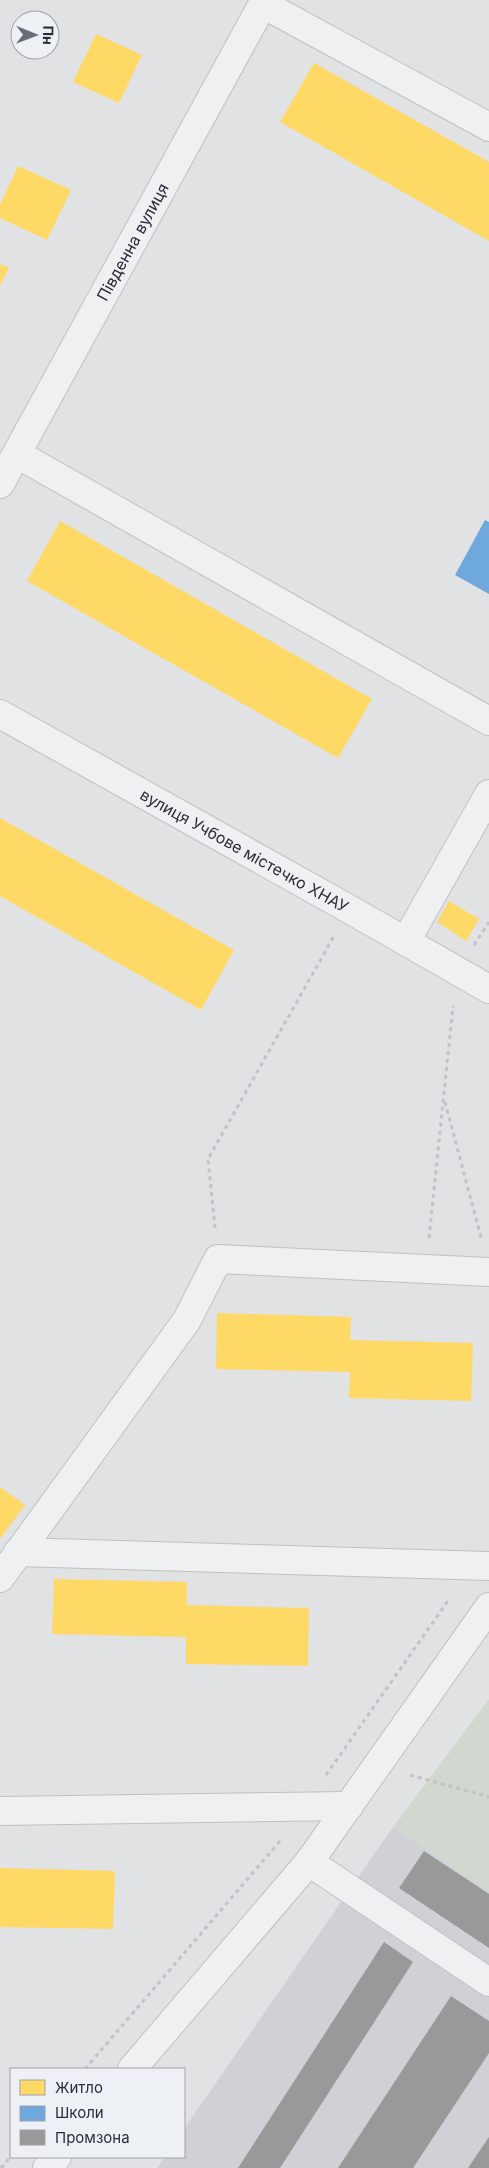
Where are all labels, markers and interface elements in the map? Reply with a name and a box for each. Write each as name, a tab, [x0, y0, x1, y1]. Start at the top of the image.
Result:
north arrow	[10, 10, 60, 60]
text: Пн	[40, 25, 57, 45]
street label: Південна вулиця	[92, 180, 173, 304]
street label: вулиця Учбове містечко ХНАУ	[137, 784, 352, 917]
legend	[10, 2068, 185, 2158]
text: Житло	[55, 2078, 103, 2097]
text: Школи	[55, 2103, 104, 2122]
text: Промзона	[55, 2128, 130, 2147]

